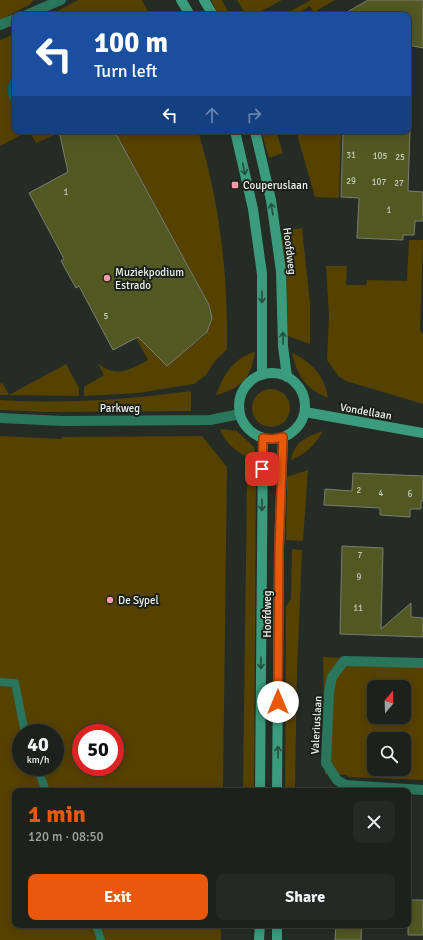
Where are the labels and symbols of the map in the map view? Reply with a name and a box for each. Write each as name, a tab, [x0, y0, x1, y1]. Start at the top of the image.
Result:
house number: 31	[346, 150, 356, 161]
house number: 105	[373, 151, 387, 162]
house number: 25	[395, 152, 405, 163]
one-way arrow	[240, 162, 248, 175]
house number: 29	[346, 176, 356, 187]
house number: 107	[372, 177, 386, 188]
house number: 27	[394, 178, 404, 189]
place label: Couperuslaan	[243, 179, 308, 192]
marker: Couperuslaan	[230, 180, 240, 190]
house number: 1	[64, 187, 69, 198]
one-way arrow	[268, 203, 276, 216]
house number: 1	[387, 205, 392, 216]
street label: Hoofdweg	[280, 227, 299, 276]
place label: Muziekpodium Estrado	[115, 266, 184, 292]
marker: Muziekpodium Estrado	[102, 273, 112, 283]
one-way arrow	[258, 290, 266, 303]
house number: 5	[104, 311, 109, 322]
one-way arrow	[279, 332, 287, 345]
street label: Vondellaan	[339, 401, 393, 422]
street label: Parkweg	[100, 402, 140, 415]
pin	[245, 452, 279, 486]
house number: 2	[357, 485, 362, 496]
house number: 4	[379, 488, 384, 499]
house number: 6	[408, 489, 413, 500]
one-way arrow	[258, 498, 266, 511]
house number: 7	[358, 550, 363, 561]
house number: 9	[357, 572, 362, 583]
street label: Hoofdweg	[261, 590, 274, 638]
place label: De Sypel	[118, 594, 159, 607]
marker: De Sypel	[105, 595, 115, 605]
house number: 11	[353, 603, 363, 614]
one-way arrow	[257, 656, 265, 669]
north arrow	[367, 680, 411, 724]
position arrow	[257, 681, 299, 723]
street label: Valeriuslaan	[308, 695, 325, 755]
speed limit sign: 50	[72, 724, 124, 776]
one-way arrow	[274, 746, 282, 759]

